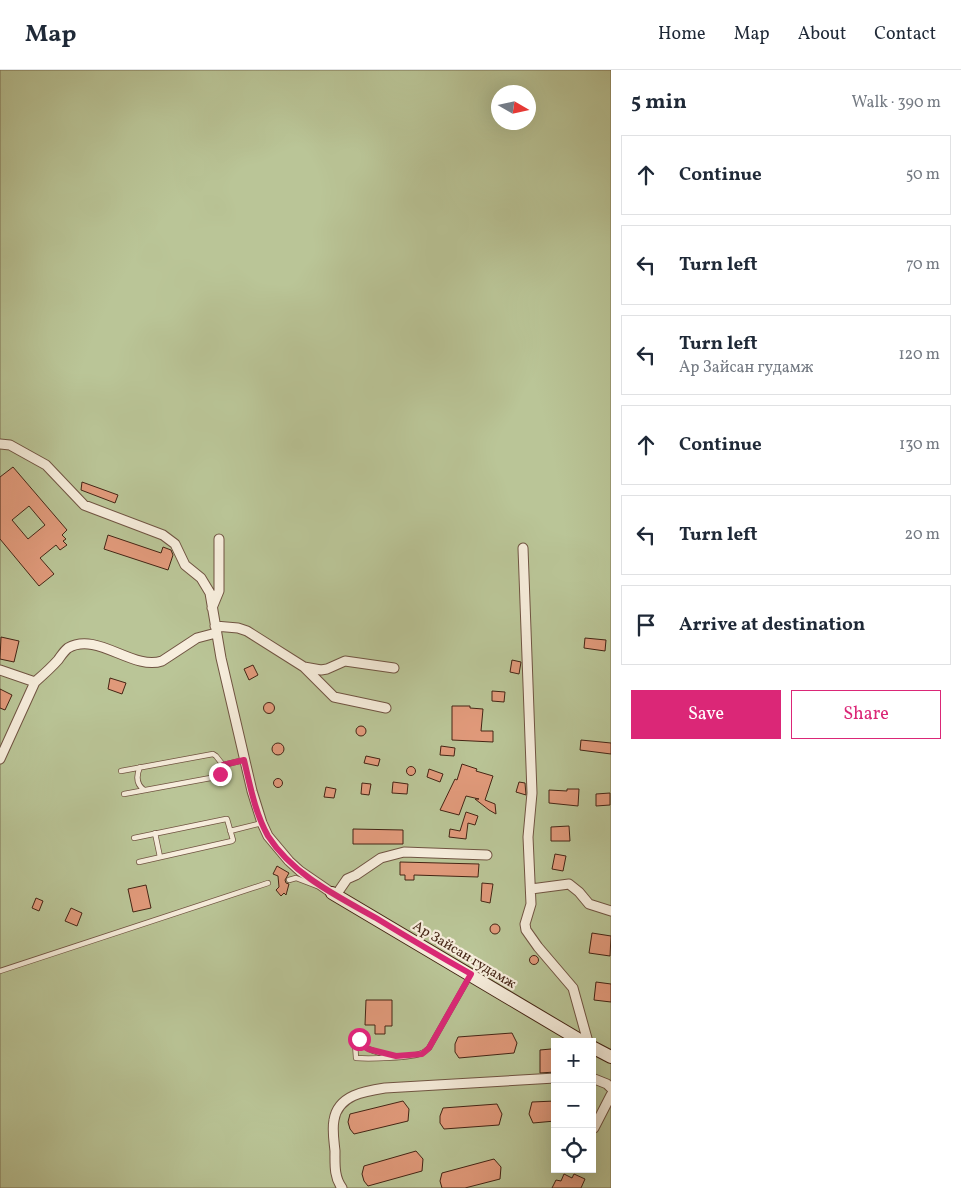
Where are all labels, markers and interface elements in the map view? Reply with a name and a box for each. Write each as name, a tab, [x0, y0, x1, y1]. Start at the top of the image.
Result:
text: Map	[25, 18, 76, 52]
text: Home	[658, 22, 706, 47]
text: Map	[734, 22, 770, 47]
text: About	[798, 22, 846, 47]
text: Contact	[874, 22, 936, 47]
north arrow	[491, 85, 536, 130]
text: 5 min	[631, 88, 687, 117]
text: Walk · 390 m	[852, 92, 941, 114]
icon: ahead	[632, 161, 660, 189]
text: Continue	[679, 162, 762, 188]
text: 50 m	[906, 164, 940, 186]
icon: left	[632, 251, 660, 279]
text: Turn left	[679, 252, 758, 278]
text: 70 m	[906, 254, 940, 276]
text: Turn left	[679, 331, 758, 357]
icon: left	[632, 341, 660, 369]
text: 120 m	[898, 344, 940, 366]
text: Ар Зайсан гудамж	[679, 357, 813, 379]
icon: ahead	[632, 431, 660, 459]
text: Continue	[679, 432, 762, 458]
text: 130 m	[899, 434, 940, 456]
icon: left	[632, 521, 660, 549]
text: Turn left	[679, 522, 758, 548]
text: 20 m	[905, 524, 940, 546]
icon: arrive	[632, 611, 660, 639]
text: Arrive at destination	[679, 612, 865, 638]
button: Save	[631, 690, 781, 739]
button: Share	[791, 690, 941, 739]
route end	[209, 763, 232, 786]
street label: Ар Зайсан гудамж	[409, 917, 520, 994]
route start	[348, 1028, 371, 1051]
map controls	[551, 1038, 596, 1173]
button: +	[551, 1038, 596, 1083]
button: −	[551, 1083, 596, 1128]
button: locate	[551, 1128, 596, 1173]

